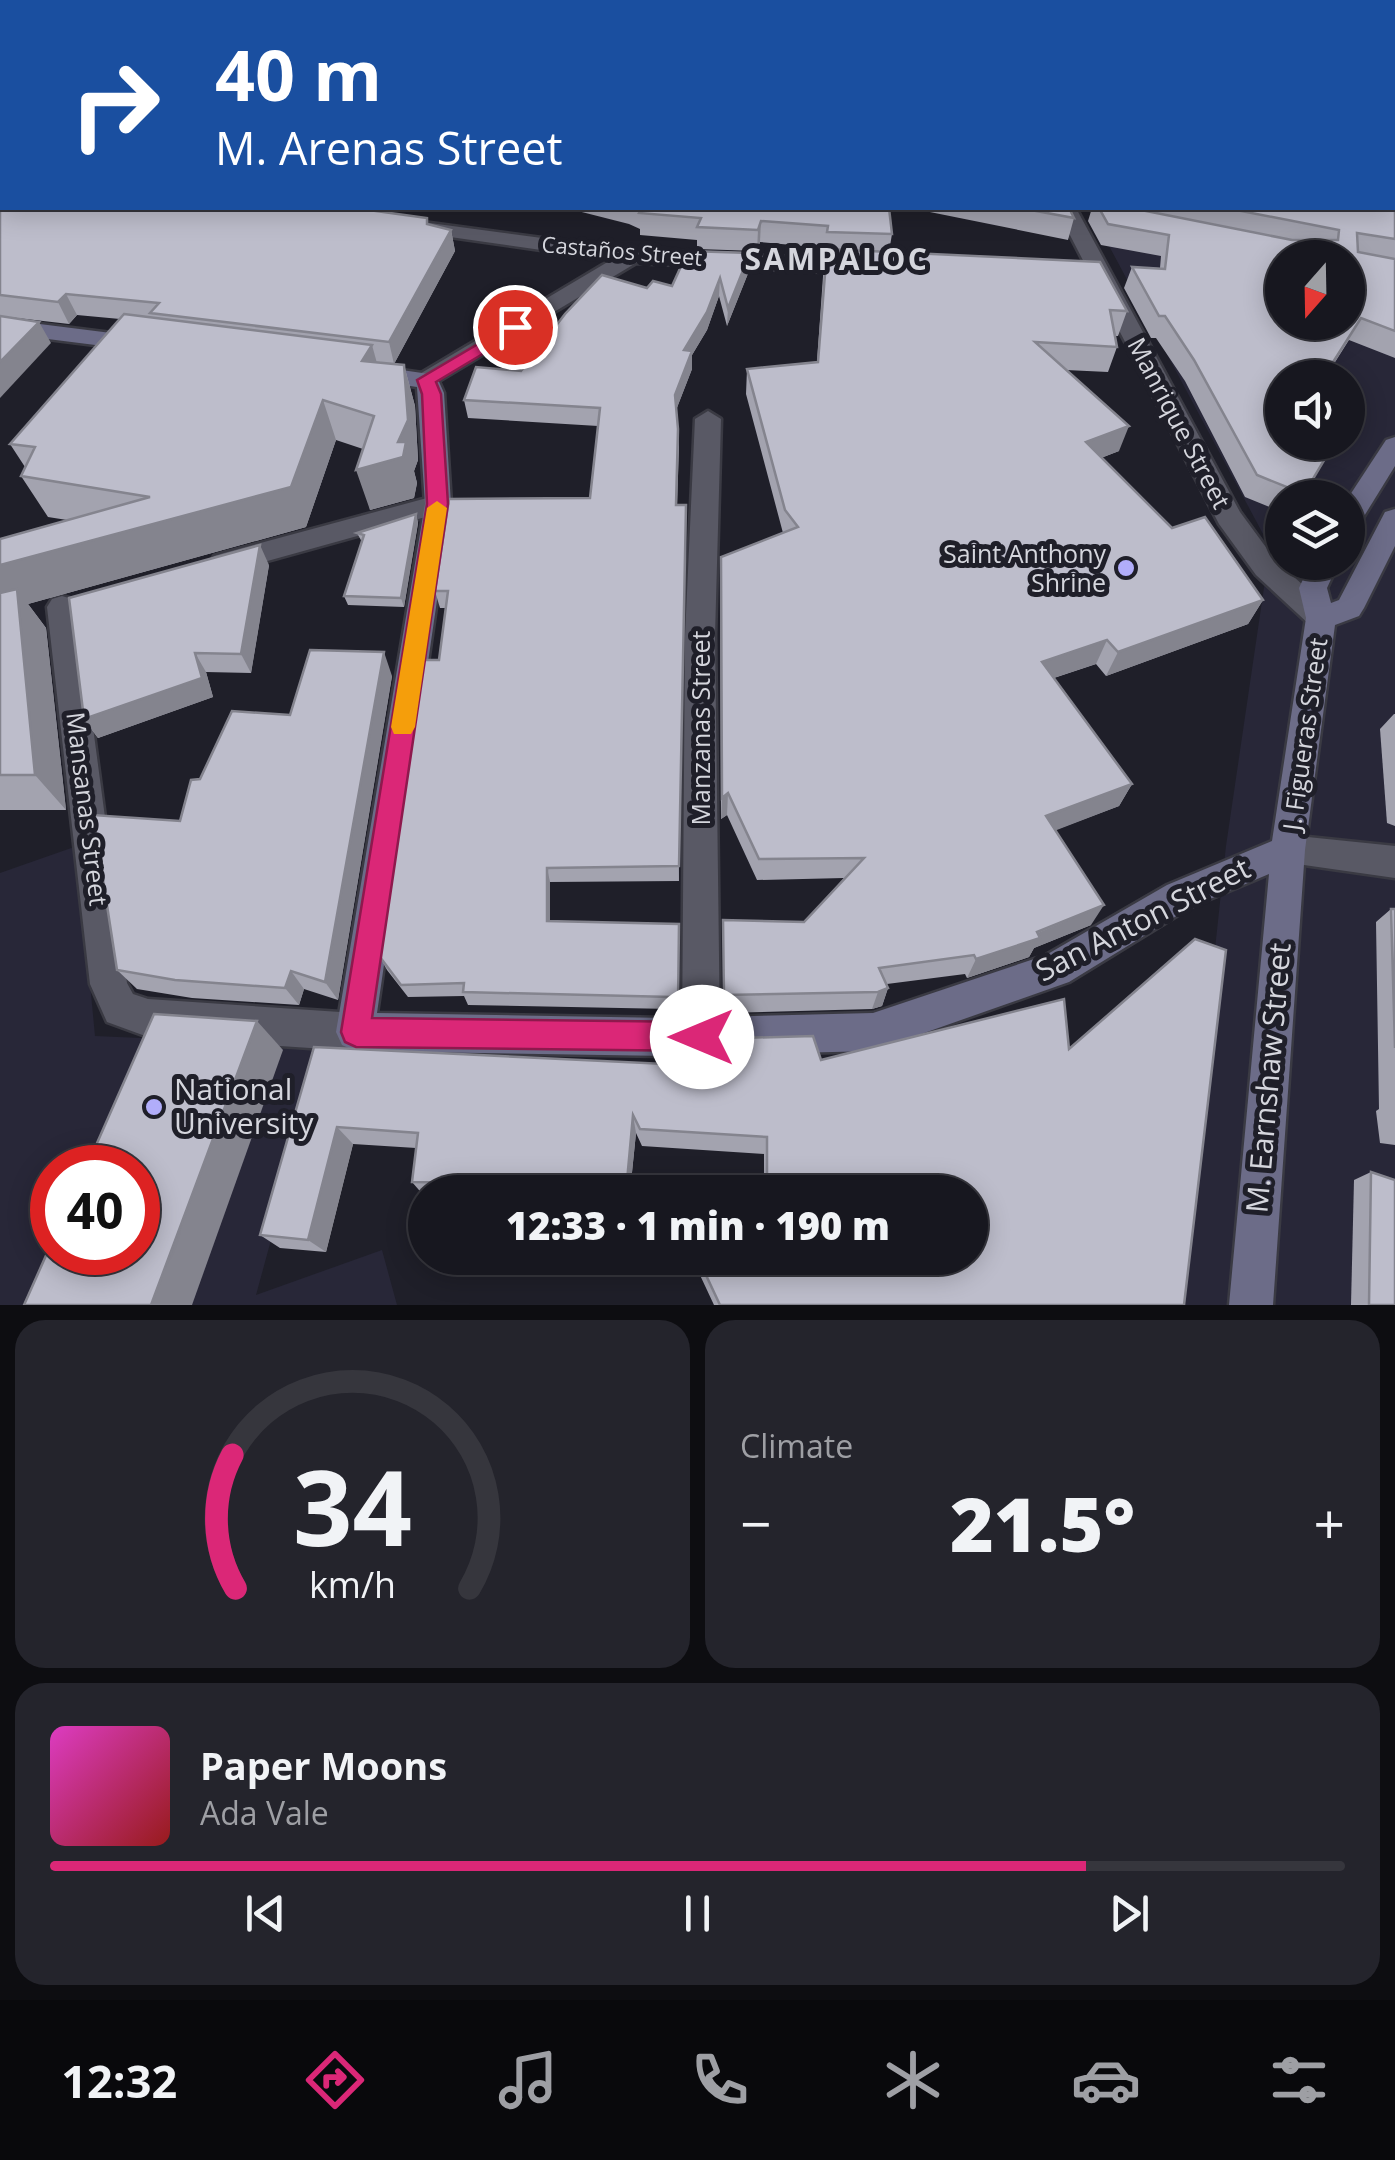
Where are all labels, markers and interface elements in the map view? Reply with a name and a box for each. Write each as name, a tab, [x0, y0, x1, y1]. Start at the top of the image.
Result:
text: 40 m	[215, 26, 382, 122]
icon: right	[50, 40, 180, 170]
text: M. Arenas Street	[215, 117, 563, 178]
street label: Castaños Street	[541, 228, 704, 272]
district label: SAMPALOC	[745, 238, 930, 279]
north arrow	[1265, 240, 1365, 340]
map controls	[1265, 240, 1365, 580]
pin	[473, 285, 558, 370]
icon: arrive	[488, 300, 543, 355]
street label: Manrique Street	[1120, 331, 1239, 514]
button: sound	[1265, 360, 1365, 460]
button: layers	[1265, 480, 1365, 580]
place label: Saint Anthony Shrine	[943, 536, 1106, 599]
marker: Saint Anthony Shrine	[1115, 557, 1137, 579]
street label: Manzanas Street	[683, 631, 717, 825]
street label: J. Figueras Street	[1273, 635, 1334, 834]
street label: Mansanas Street	[59, 710, 117, 908]
street label: San Anton Street	[1028, 847, 1257, 990]
street label: M. Earnshaw Street	[1235, 941, 1300, 1215]
position arrow	[650, 985, 754, 1089]
place label: National University	[174, 1068, 314, 1143]
marker: National University	[143, 1096, 165, 1118]
speed limit sign: 40	[30, 1145, 160, 1275]
text: 12:33 · 1 min · 190 m	[506, 1199, 890, 1251]
text: Climate	[740, 1424, 853, 1467]
text: 34	[293, 1435, 412, 1576]
text: 21.5°	[950, 1472, 1135, 1574]
text: −	[740, 1485, 771, 1560]
text: +	[1314, 1485, 1345, 1560]
text: km/h	[309, 1560, 396, 1608]
text: Paper Moons	[200, 1739, 447, 1791]
text: Ada Vale	[200, 1791, 329, 1834]
icon: previous	[238, 1886, 293, 1941]
icon: pause	[670, 1886, 725, 1941]
icon: next	[1102, 1886, 1157, 1941]
icon: directions	[300, 2045, 370, 2115]
icon: music	[493, 2045, 563, 2115]
icon: phone	[685, 2045, 755, 2115]
icon: climate	[878, 2045, 948, 2115]
icon: car	[1071, 2045, 1141, 2115]
icon: filters	[1264, 2045, 1334, 2115]
text: 12:32	[61, 2050, 177, 2111]

